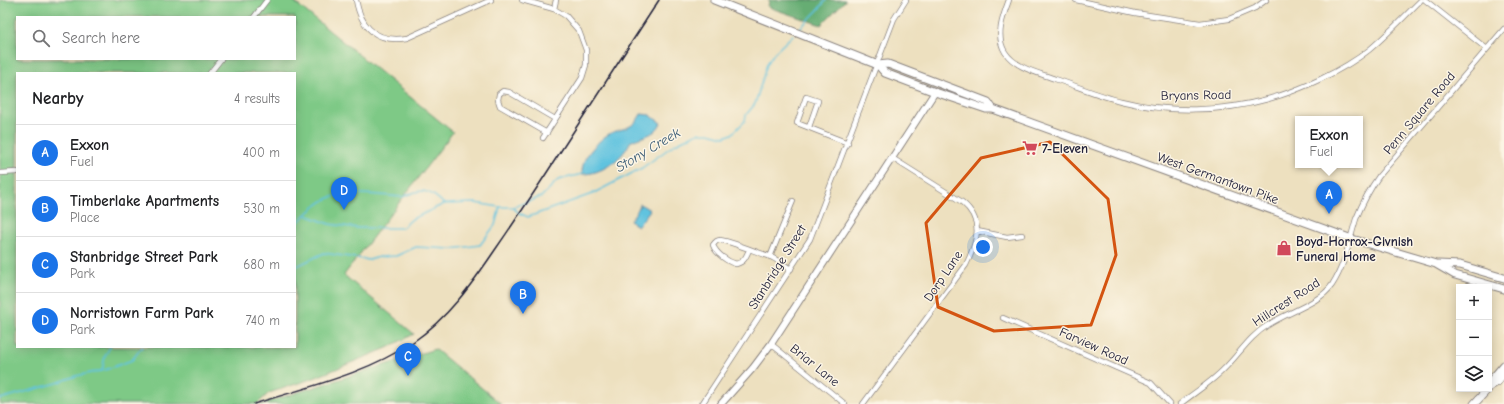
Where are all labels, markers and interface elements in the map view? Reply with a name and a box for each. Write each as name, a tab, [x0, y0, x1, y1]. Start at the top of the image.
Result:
search box	[16, 16, 296, 60]
icon: search	[30, 27, 52, 49]
text: Search here	[62, 29, 140, 47]
street label: Penn Square Road	[1380, 69, 1458, 157]
street label: Bryans Road	[1161, 87, 1231, 103]
text: Nearby	[32, 89, 83, 108]
text: 4 results	[234, 91, 280, 106]
popup	[1295, 116, 1363, 168]
water label: Stony Creek	[613, 124, 684, 176]
text: Exxon	[1309, 126, 1349, 144]
text: Exxon	[70, 136, 109, 154]
supermarket icon: 7-Eleven	[1021, 139, 1039, 157]
place label: 7-Eleven	[1042, 141, 1088, 156]
text: Fuel	[1309, 144, 1333, 159]
text: A	[41, 145, 49, 160]
text: 400 m	[243, 145, 280, 160]
street label: West Germantown Pike	[1155, 149, 1281, 207]
text: Fuel	[70, 154, 94, 169]
pin: D	[331, 177, 357, 210]
pin: A	[1316, 181, 1342, 214]
text: Timberlake Apartments	[70, 192, 219, 210]
text: B	[41, 201, 49, 216]
text: 530 m	[243, 201, 280, 216]
text: Place	[70, 210, 100, 225]
street label: Stanbridge Street	[745, 221, 810, 312]
place label: Boyd-Horrox-Givnish Funeral Home	[1296, 234, 1413, 264]
your location	[973, 237, 993, 257]
shop icon: Boyd-Horrox-Givnish Funeral Home	[1275, 239, 1293, 257]
street label: Dorp Lane	[921, 247, 966, 304]
text: Stanbridge Street Park	[70, 248, 218, 266]
text: C	[41, 257, 49, 272]
text: 680 m	[243, 257, 280, 272]
text: Park	[70, 266, 95, 281]
street label: Hillcrest Road	[1250, 275, 1322, 329]
pin: B	[510, 281, 536, 314]
map controls	[1456, 284, 1492, 392]
button: +	[1456, 284, 1492, 320]
text: Norristown Farm Park	[70, 304, 214, 322]
text: D	[41, 313, 49, 328]
text: 740 m	[246, 313, 280, 328]
button: −	[1456, 320, 1492, 356]
text: Park	[70, 322, 95, 337]
street label: Farview Road	[1057, 324, 1131, 368]
street label: Briar Lane	[787, 341, 843, 390]
pin: C	[395, 343, 421, 376]
button: layers	[1456, 356, 1492, 392]

